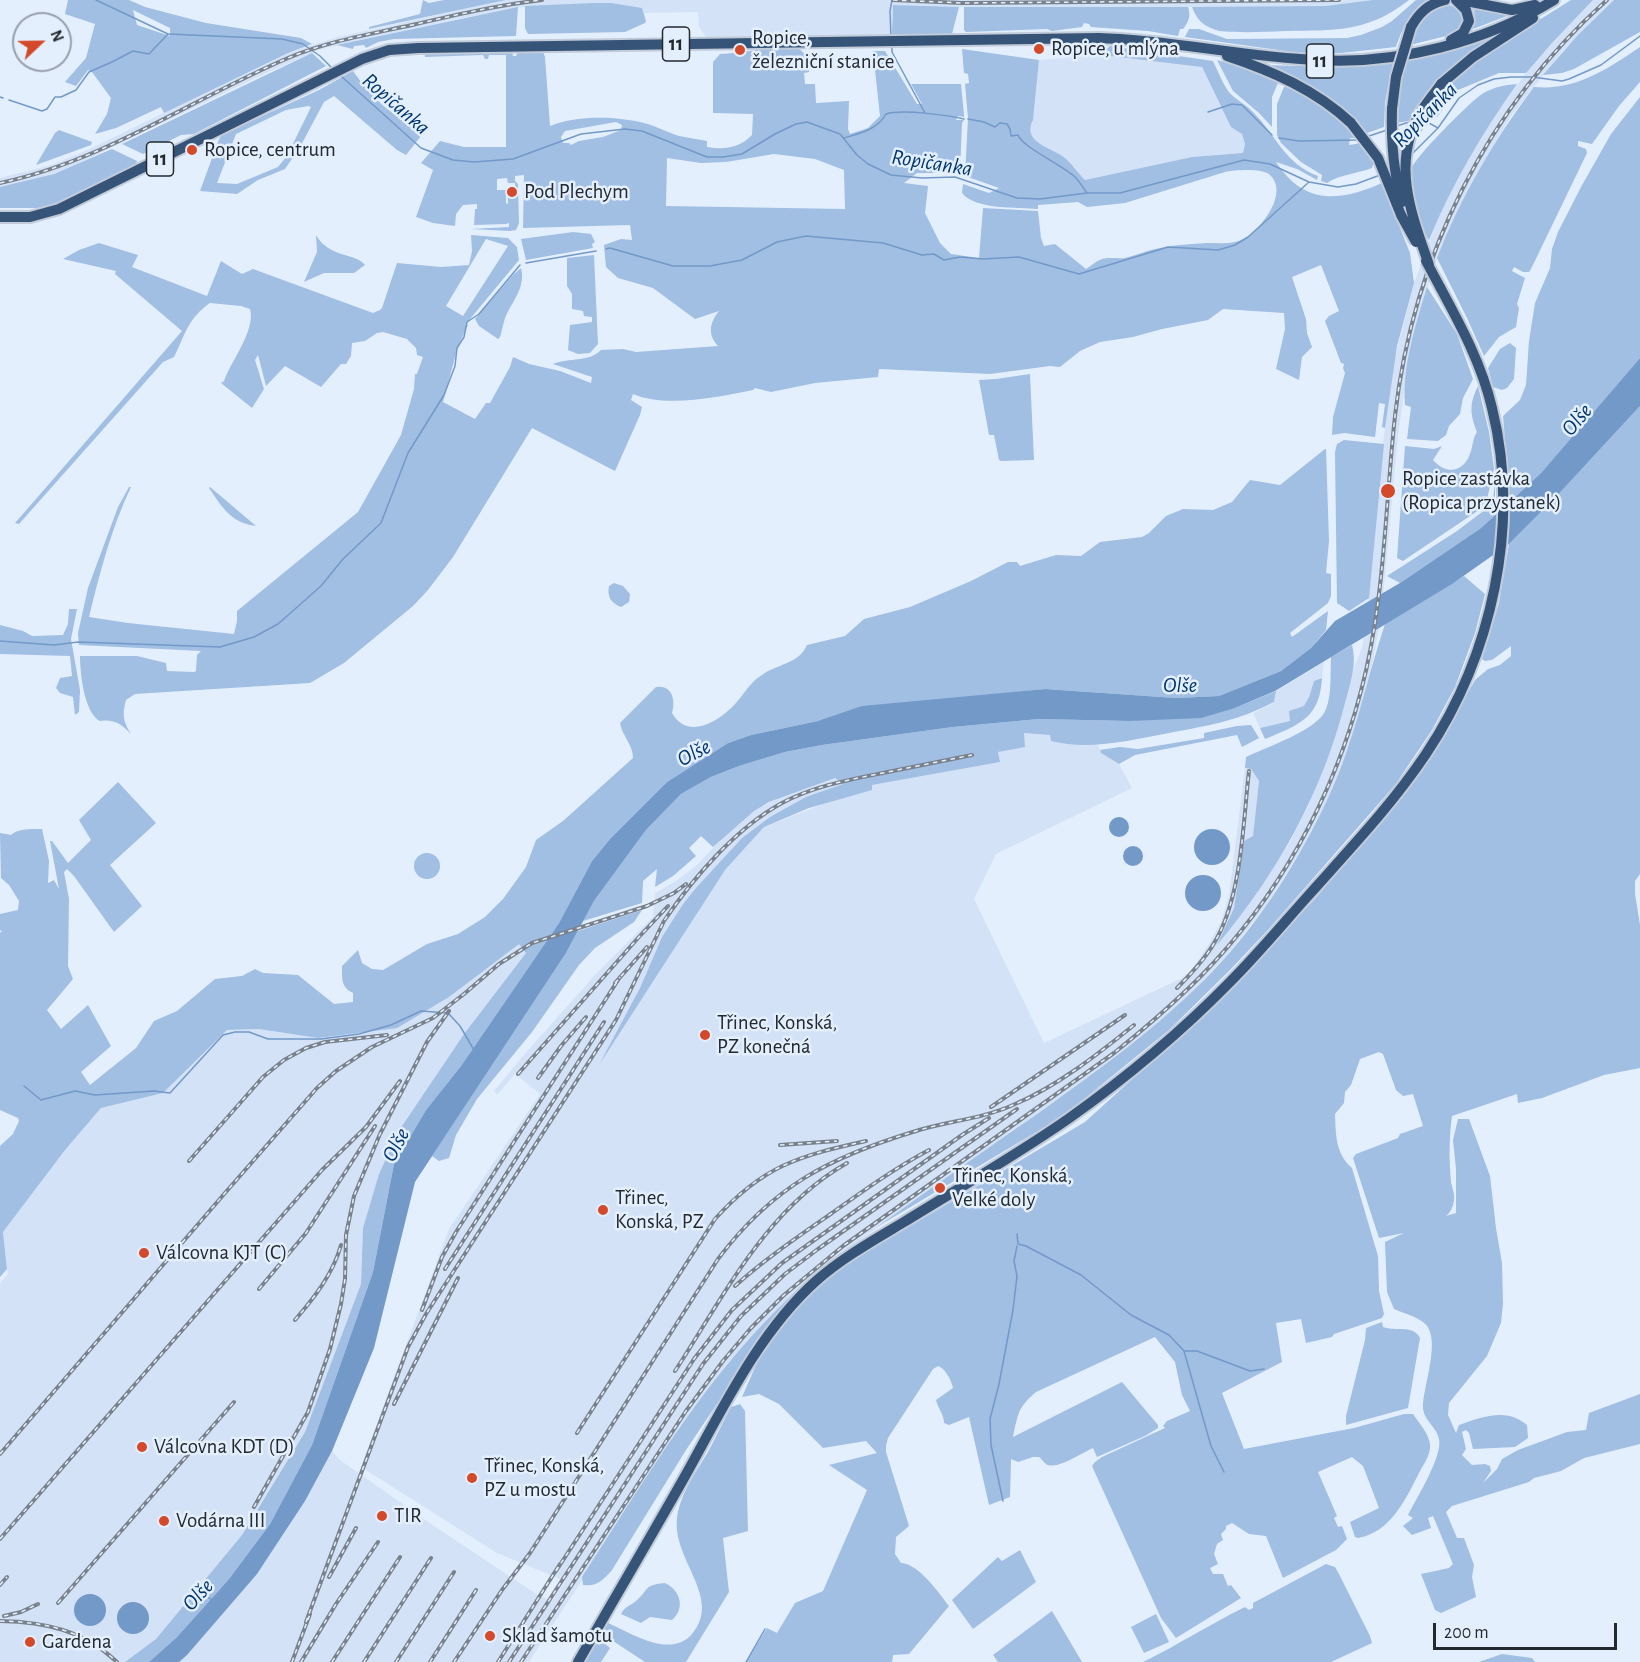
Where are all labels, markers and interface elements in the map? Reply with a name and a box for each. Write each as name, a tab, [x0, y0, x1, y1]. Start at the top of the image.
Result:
north arrow	[12, 12, 72, 72]
place label: Ropice, železniční stanice	[752, 25, 894, 75]
road number: 11	[662, 27, 690, 61]
text: N	[47, 28, 66, 44]
place label: Ropice, u mlýna	[1051, 36, 1179, 62]
marker: Ropice, u mlýna	[1032, 42, 1046, 56]
marker: Ropice, železniční stanice	[733, 43, 747, 57]
road number: 11	[1306, 44, 1334, 78]
water label: Ropičanka	[357, 67, 435, 141]
water label: Ropičanka	[1387, 77, 1463, 153]
place label: Ropice, centrum	[204, 137, 336, 163]
road number: 11	[146, 142, 174, 176]
marker: Ropice, centrum	[185, 143, 199, 157]
water label: Ropičanka	[890, 144, 974, 182]
place label: Pod Plechym	[524, 179, 629, 205]
marker: Pod Plechym	[505, 185, 519, 199]
water label: Olše	[1556, 398, 1598, 442]
place label: Ropice zastávka (Ropica przystanek)	[1402, 466, 1561, 516]
marker: Ropice zastávka (Ropica przystanek)	[1379, 482, 1397, 500]
water label: Olše	[1163, 672, 1197, 698]
water label: Olše	[673, 733, 715, 773]
place label: Třinec, Konská, PZ konečná	[717, 1010, 837, 1060]
marker: Třinec, Konská, PZ konečná	[698, 1028, 712, 1042]
water label: Olše	[376, 1124, 416, 1166]
place label: Třinec, Konská, Velké doly	[952, 1163, 1072, 1213]
marker: Třinec, Konská, Velké doly	[933, 1181, 947, 1195]
place label: Třinec, Konská, PZ	[615, 1185, 704, 1235]
marker: Třinec, Konská, PZ	[596, 1203, 610, 1217]
place label: Válcovna KJT (C)	[156, 1240, 287, 1266]
marker: Válcovna KJT (C)	[137, 1246, 151, 1260]
place label: Válcovna KDT (D)	[154, 1434, 295, 1460]
marker: Válcovna KDT (D)	[135, 1440, 149, 1454]
place label: Třinec, Konská, PZ u mostu	[484, 1453, 604, 1503]
marker: Třinec, Konská, PZ u mostu	[465, 1471, 479, 1485]
place label: TIR	[394, 1503, 422, 1529]
place label: Vodárna III	[176, 1508, 265, 1534]
marker: TIR	[375, 1509, 389, 1523]
marker: Vodárna III	[157, 1514, 171, 1528]
water label: Olše	[177, 1574, 219, 1616]
scale bar	[1436, 1611, 1620, 1649]
place label: Sklad šamotu	[502, 1623, 612, 1649]
text: 200 m	[1444, 1624, 1489, 1642]
place label: Gardena	[42, 1629, 112, 1655]
marker: Sklad šamotu	[483, 1629, 497, 1643]
marker: Gardena	[23, 1635, 37, 1649]

